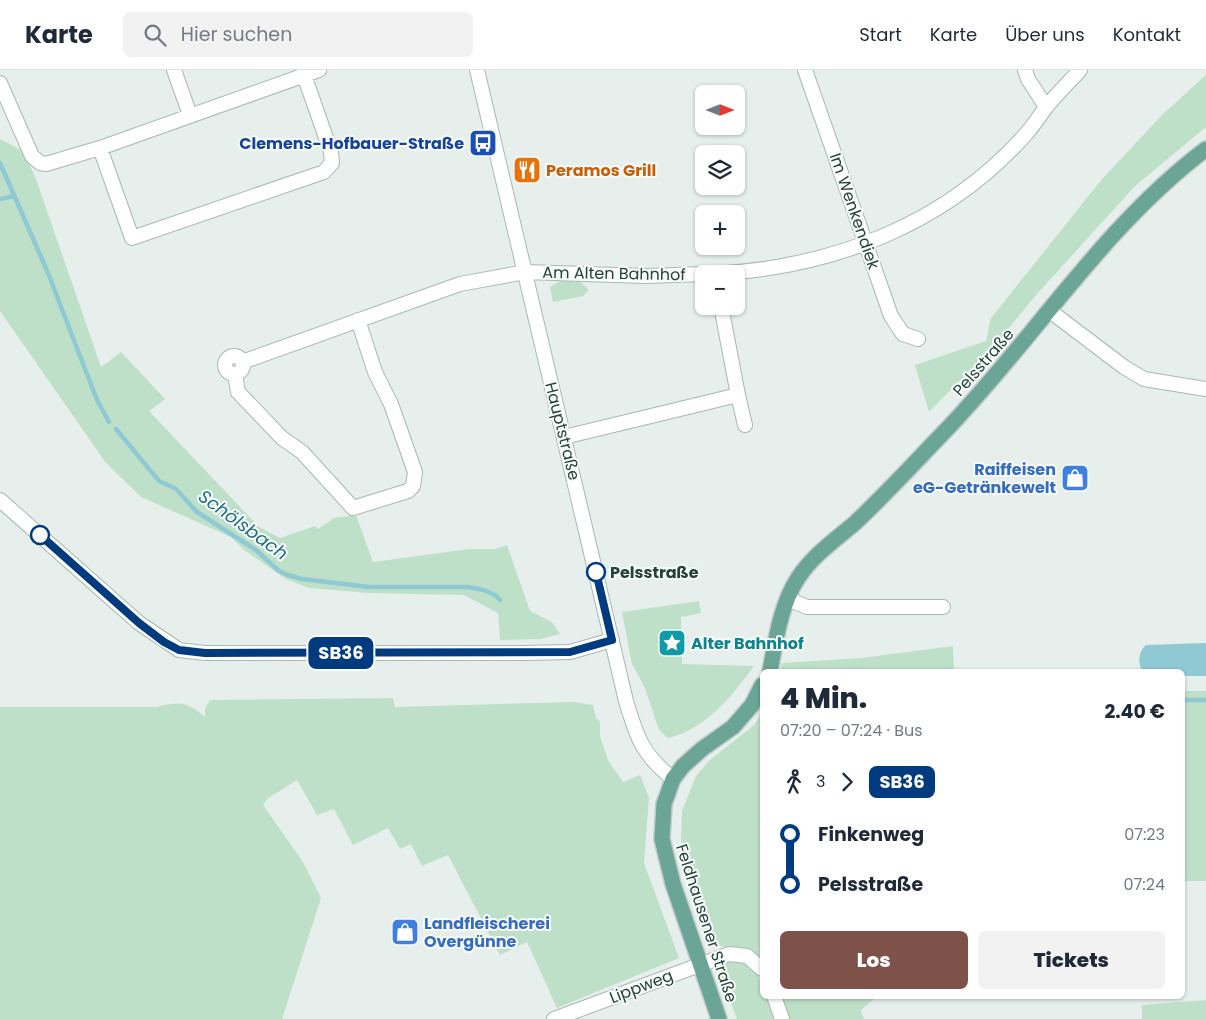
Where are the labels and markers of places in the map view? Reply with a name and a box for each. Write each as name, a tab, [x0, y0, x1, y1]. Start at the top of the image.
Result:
bus stop icon: Clemens-Hofbauer-Straße	[468, 128, 498, 158]
place label: Clemens-Hofbauer-Straße	[239, 132, 464, 155]
restaurant icon: Peramos Grill	[512, 155, 542, 185]
place label: Peramos Grill	[546, 159, 656, 182]
place label: Raiffeisen eG-Getränkewelt	[913, 458, 1056, 499]
shop icon: Raiffeisen eG-Getränkewelt	[1060, 463, 1090, 493]
unlabelled marker	[30, 525, 50, 545]
place label: Pelsstraße	[610, 561, 699, 584]
marker: Pelsstraße	[586, 562, 606, 582]
place icon: Alter Bahnhof	[657, 628, 687, 658]
place label: Alter Bahnhof	[691, 632, 804, 655]
place label: Landfleischerei Overgünne	[424, 912, 550, 953]
shop icon: Landfleischerei Overgünne	[390, 917, 420, 947]

